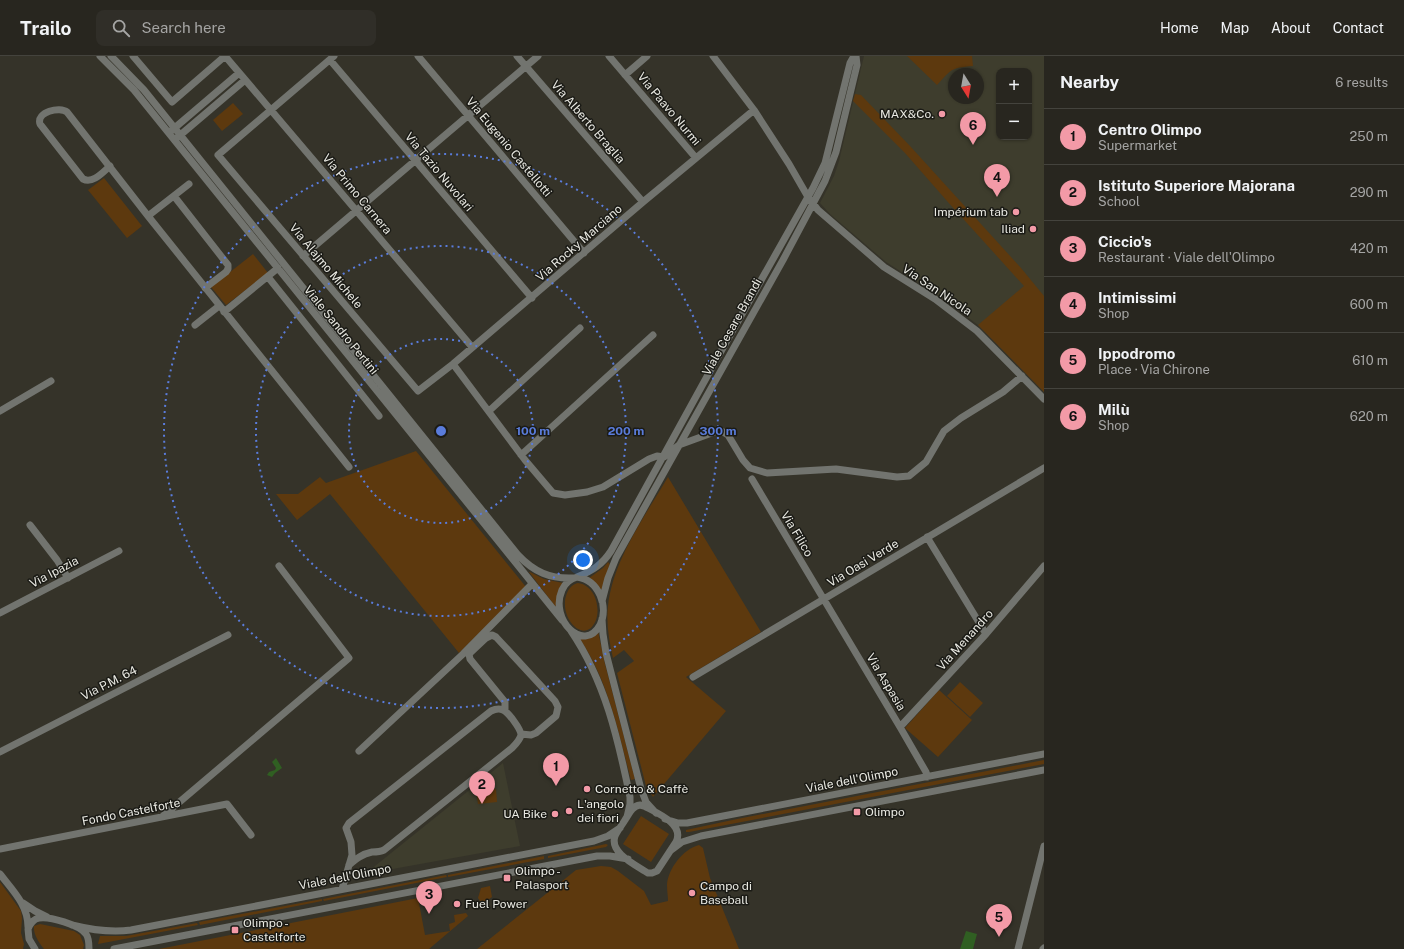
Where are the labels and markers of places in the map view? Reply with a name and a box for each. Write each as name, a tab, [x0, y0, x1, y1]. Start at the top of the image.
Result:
place label: MAX&Co.	[880, 107, 934, 121]
marker: MAX&Co.	[937, 109, 947, 119]
pin: 6	[960, 112, 986, 145]
pin: 4	[984, 164, 1010, 197]
place label: Impérium tab	[934, 205, 1008, 219]
marker: Impérium tab	[1011, 207, 1021, 217]
place label: Iliad	[1001, 222, 1025, 236]
marker: Iliad	[1028, 224, 1038, 234]
centre of rings	[434, 424, 448, 438]
pin: 1	[543, 753, 569, 786]
pin: 2	[469, 771, 495, 804]
place label: Cornetto & Caffè	[595, 782, 689, 796]
marker: Cornetto & Caffè	[582, 784, 592, 794]
place label: L'angolo dei fiori	[577, 797, 624, 825]
place label: Olimpo	[865, 805, 905, 819]
marker: L'angolo dei fiori	[564, 806, 574, 816]
place label: UA Bike	[503, 807, 547, 821]
marker: Olimpo	[852, 807, 862, 817]
marker: UA Bike	[550, 809, 560, 819]
place label: Olimpo - Palasport	[515, 864, 569, 892]
marker: Olimpo - Palasport	[502, 873, 512, 883]
place label: Campo di Baseball	[700, 879, 752, 907]
pin: 3	[416, 881, 442, 914]
marker: Campo di Baseball	[687, 888, 697, 898]
place label: Fuel Power	[465, 897, 528, 911]
marker: Fuel Power	[452, 899, 462, 909]
pin: 5	[986, 904, 1012, 937]
place label: Olimpo - Castelforte	[243, 916, 306, 944]
marker: Olimpo - Castelforte	[230, 925, 240, 935]

